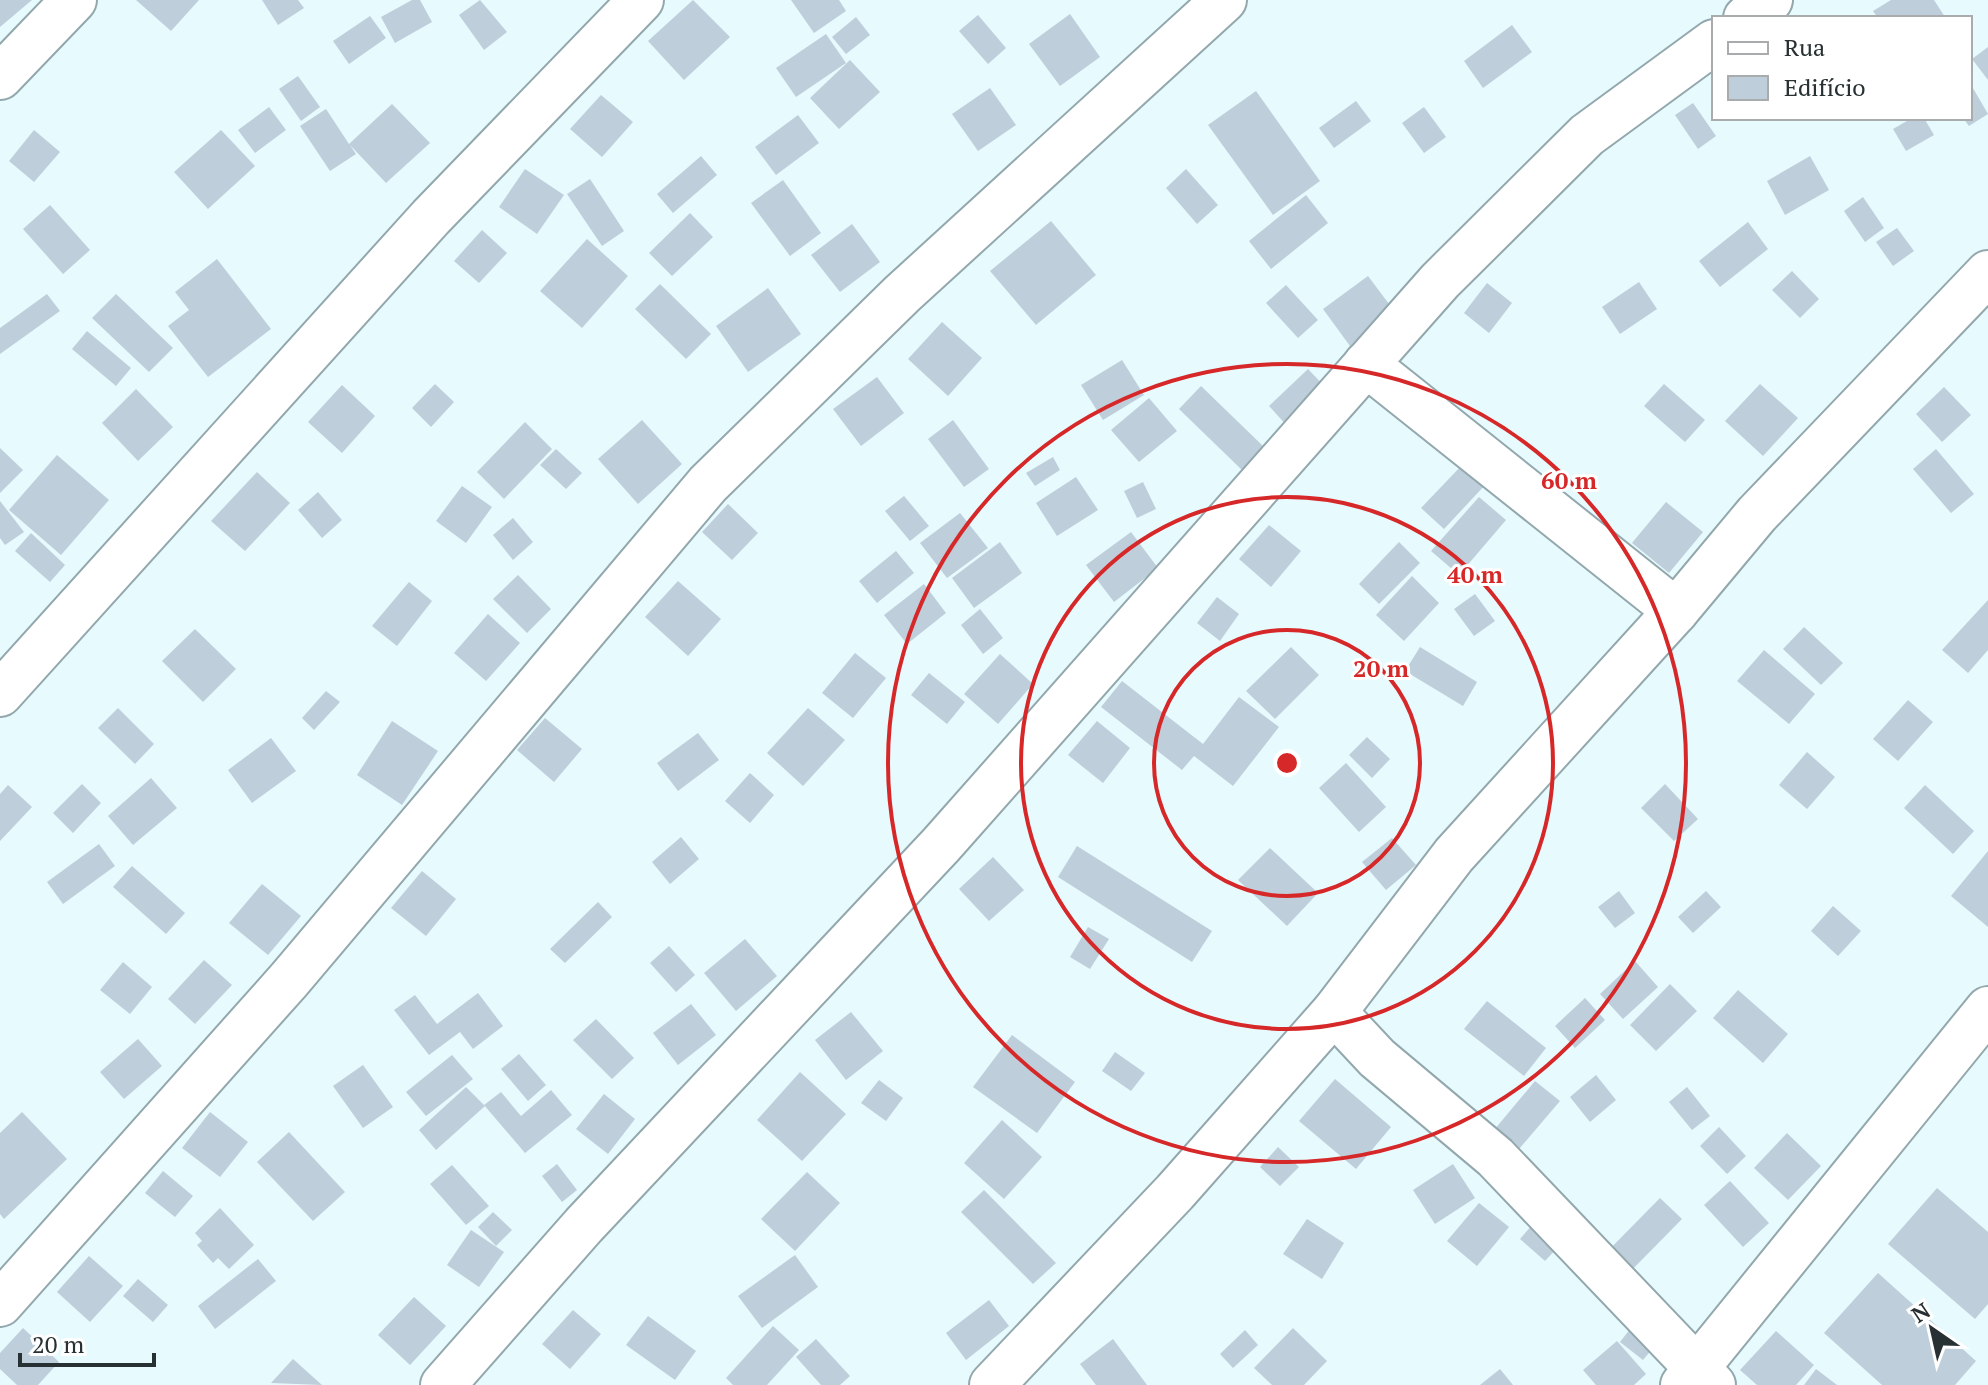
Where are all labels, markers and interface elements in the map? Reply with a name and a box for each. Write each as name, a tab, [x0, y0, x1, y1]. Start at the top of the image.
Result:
legend	[1712, 16, 1972, 120]
text: Rua	[1784, 31, 1825, 63]
text: Edifício	[1784, 71, 1866, 103]
text: 60 m	[1541, 464, 1597, 496]
text: 40 m	[1447, 558, 1503, 590]
text: 20 m	[1353, 652, 1409, 684]
centre of rings	[1273, 749, 1301, 777]
north arrow	[1892, 1289, 1972, 1369]
text: N	[1906, 1295, 1936, 1329]
scale bar	[20, 1317, 154, 1367]
text: 20 m	[32, 1328, 84, 1360]

